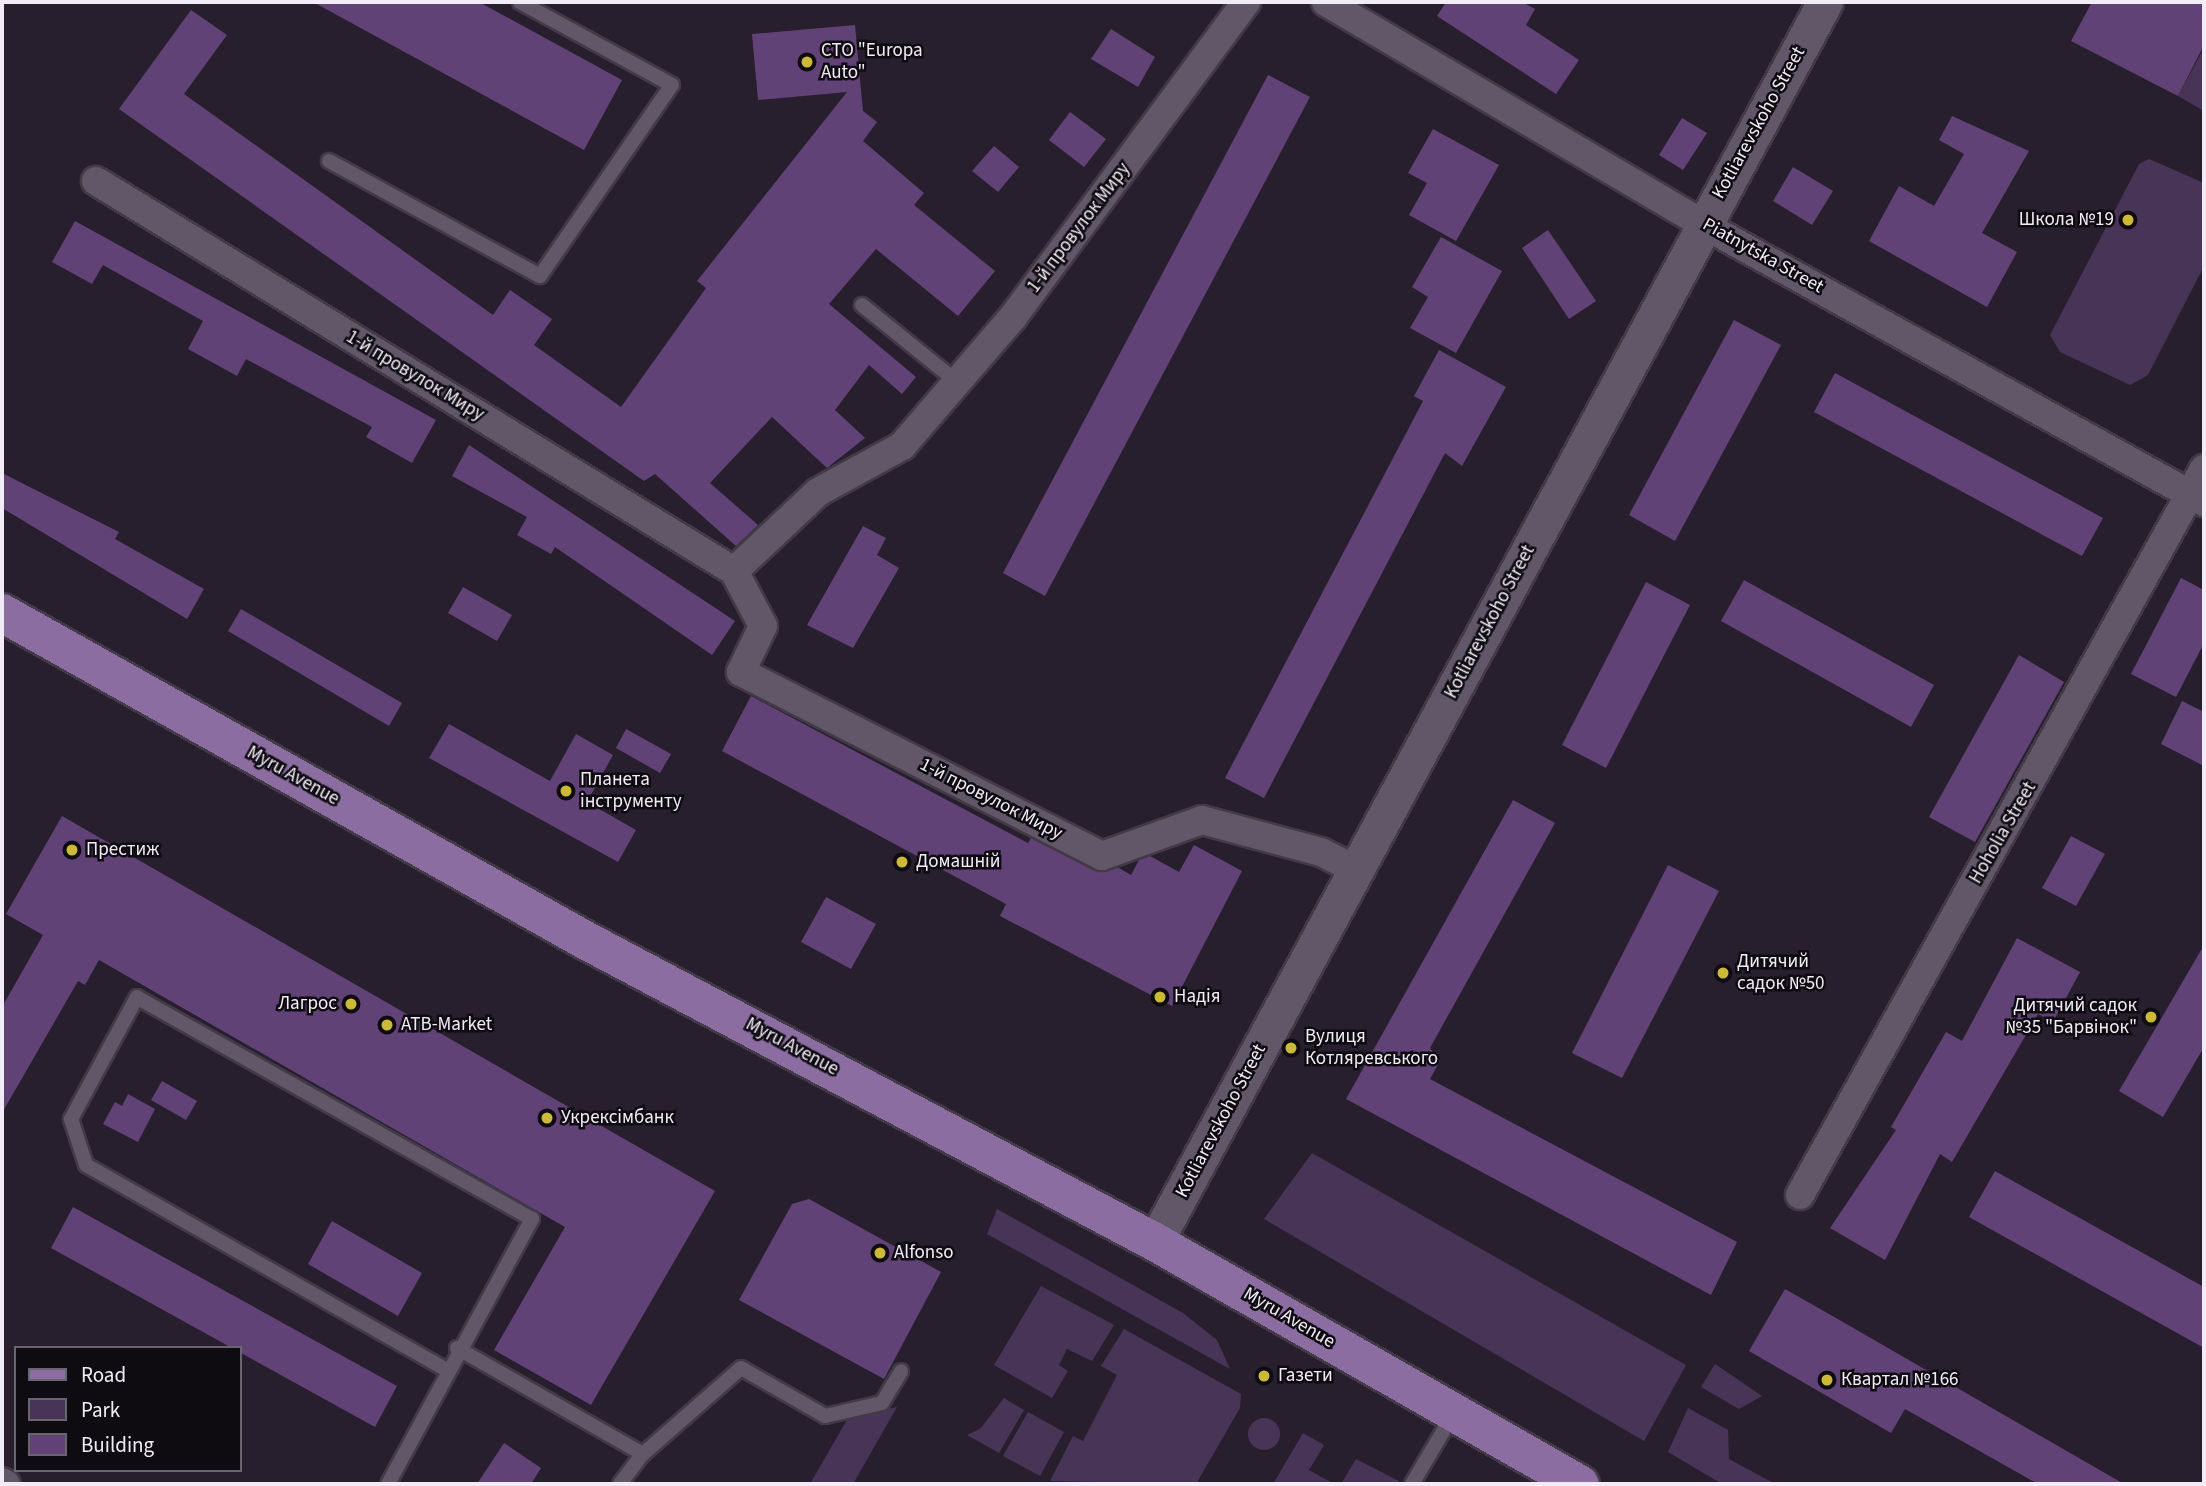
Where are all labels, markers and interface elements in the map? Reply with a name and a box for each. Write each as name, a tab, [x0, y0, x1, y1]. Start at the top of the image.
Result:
place label: СТО "Europa Auto"	[821, 40, 923, 84]
street label: Kotliarevskoho Street	[1708, 43, 1810, 203]
marker: СТО "Europa Auto"	[799, 54, 815, 70]
street label: 1-й провулок Миру	[1023, 158, 1135, 298]
place label: Школа №19	[2019, 209, 2114, 231]
marker: Школа №19	[2120, 212, 2136, 228]
street label: Piatnytska Street	[1699, 213, 1827, 299]
street label: 1-й провулок Миру	[342, 326, 488, 426]
street label: Kotliarevskoho Street	[1440, 541, 1540, 703]
street label: Myru Avenue	[243, 741, 343, 811]
street label: 1-й провулок Миру	[916, 753, 1066, 845]
place label: Планета інструменту	[580, 769, 682, 813]
street label: Hoholia Street	[1965, 778, 2041, 888]
marker: Планета інструменту	[558, 783, 574, 799]
place label: Престиж	[86, 839, 159, 861]
marker: Престиж	[64, 842, 80, 858]
place label: Домашній	[916, 851, 1000, 873]
marker: Домашній	[894, 854, 910, 870]
place label: Дитячий садок №50	[1737, 951, 1825, 995]
marker: Дитячий садок №50	[1715, 965, 1731, 981]
place label: Надія	[1174, 986, 1221, 1008]
marker: Надія	[1152, 989, 1168, 1005]
place label: Лагрос	[278, 993, 337, 1015]
place label: Дитячий садок №35 "Барвінок"	[2005, 995, 2137, 1039]
marker: Лагрос	[343, 996, 359, 1012]
marker: Дитячий садок №35 "Барвінок"	[2143, 1009, 2159, 1025]
street label: Myru Avenue	[742, 1013, 842, 1081]
place label: ATB-Market	[401, 1014, 492, 1036]
marker: ATB-Market	[379, 1017, 395, 1033]
place label: Вулиця Котляревського	[1305, 1026, 1438, 1070]
street label: Kotliarevskoho Street	[1171, 1040, 1271, 1202]
marker: Вулиця Котляревського	[1283, 1040, 1299, 1056]
place label: Укрексімбанк	[561, 1107, 674, 1129]
marker: Укрексімбанк	[539, 1110, 555, 1126]
place label: Alfonso	[894, 1242, 953, 1264]
marker: Alfonso	[872, 1245, 888, 1261]
street label: Myru Avenue	[1239, 1283, 1339, 1353]
legend	[14, 1346, 242, 1472]
text: Road	[81, 1360, 126, 1390]
place label: Газети	[1278, 1365, 1333, 1387]
marker: Газети	[1256, 1368, 1272, 1384]
place label: Квартал №166	[1841, 1369, 1959, 1391]
marker: Квартал №166	[1819, 1372, 1835, 1388]
text: Park	[81, 1395, 120, 1425]
text: Building	[81, 1430, 154, 1460]

